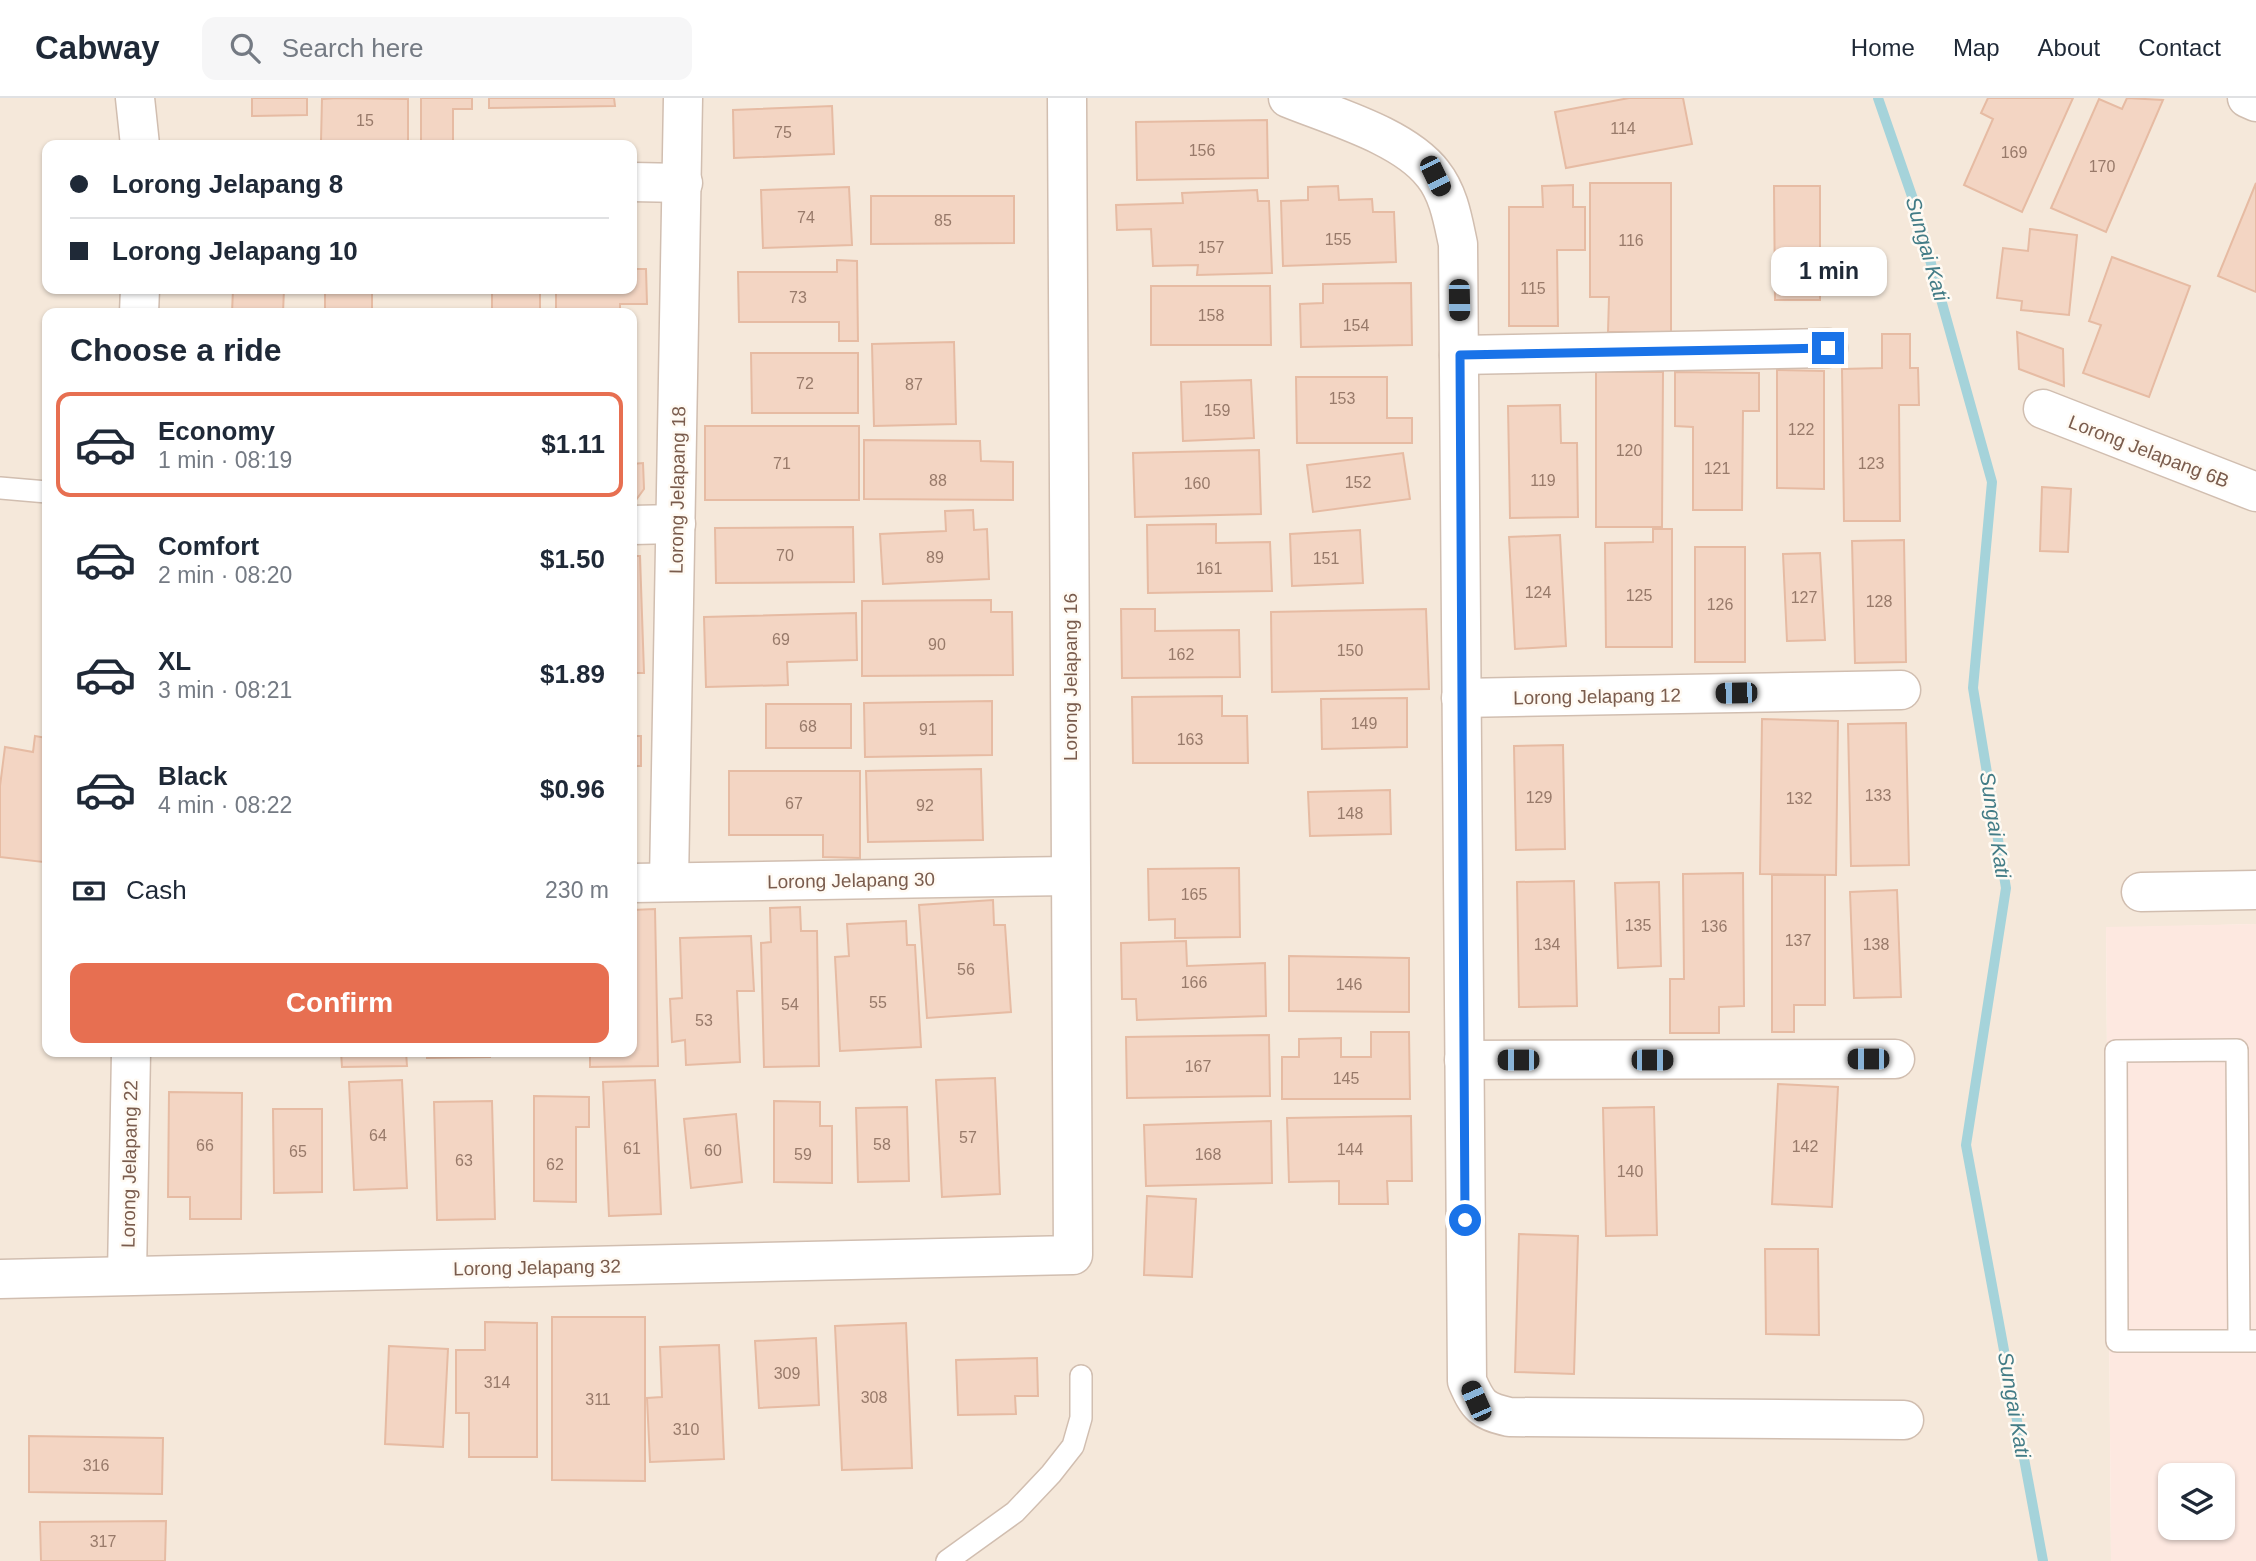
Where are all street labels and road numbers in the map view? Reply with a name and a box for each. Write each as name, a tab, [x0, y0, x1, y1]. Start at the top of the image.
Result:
street label: Lorong Jelapang 18	[666, 406, 689, 574]
street label: Lorong Jelapang 6B	[2066, 411, 2232, 492]
street label: Lorong Jelapang 16	[1060, 593, 1081, 761]
street label: Lorong Jelapang 12	[1513, 685, 1681, 708]
street label: Lorong Jelapang 30	[767, 869, 935, 892]
street label: Lorong Jelapang 22	[118, 1080, 141, 1248]
street label: Lorong Jelapang 32	[453, 1256, 621, 1279]

